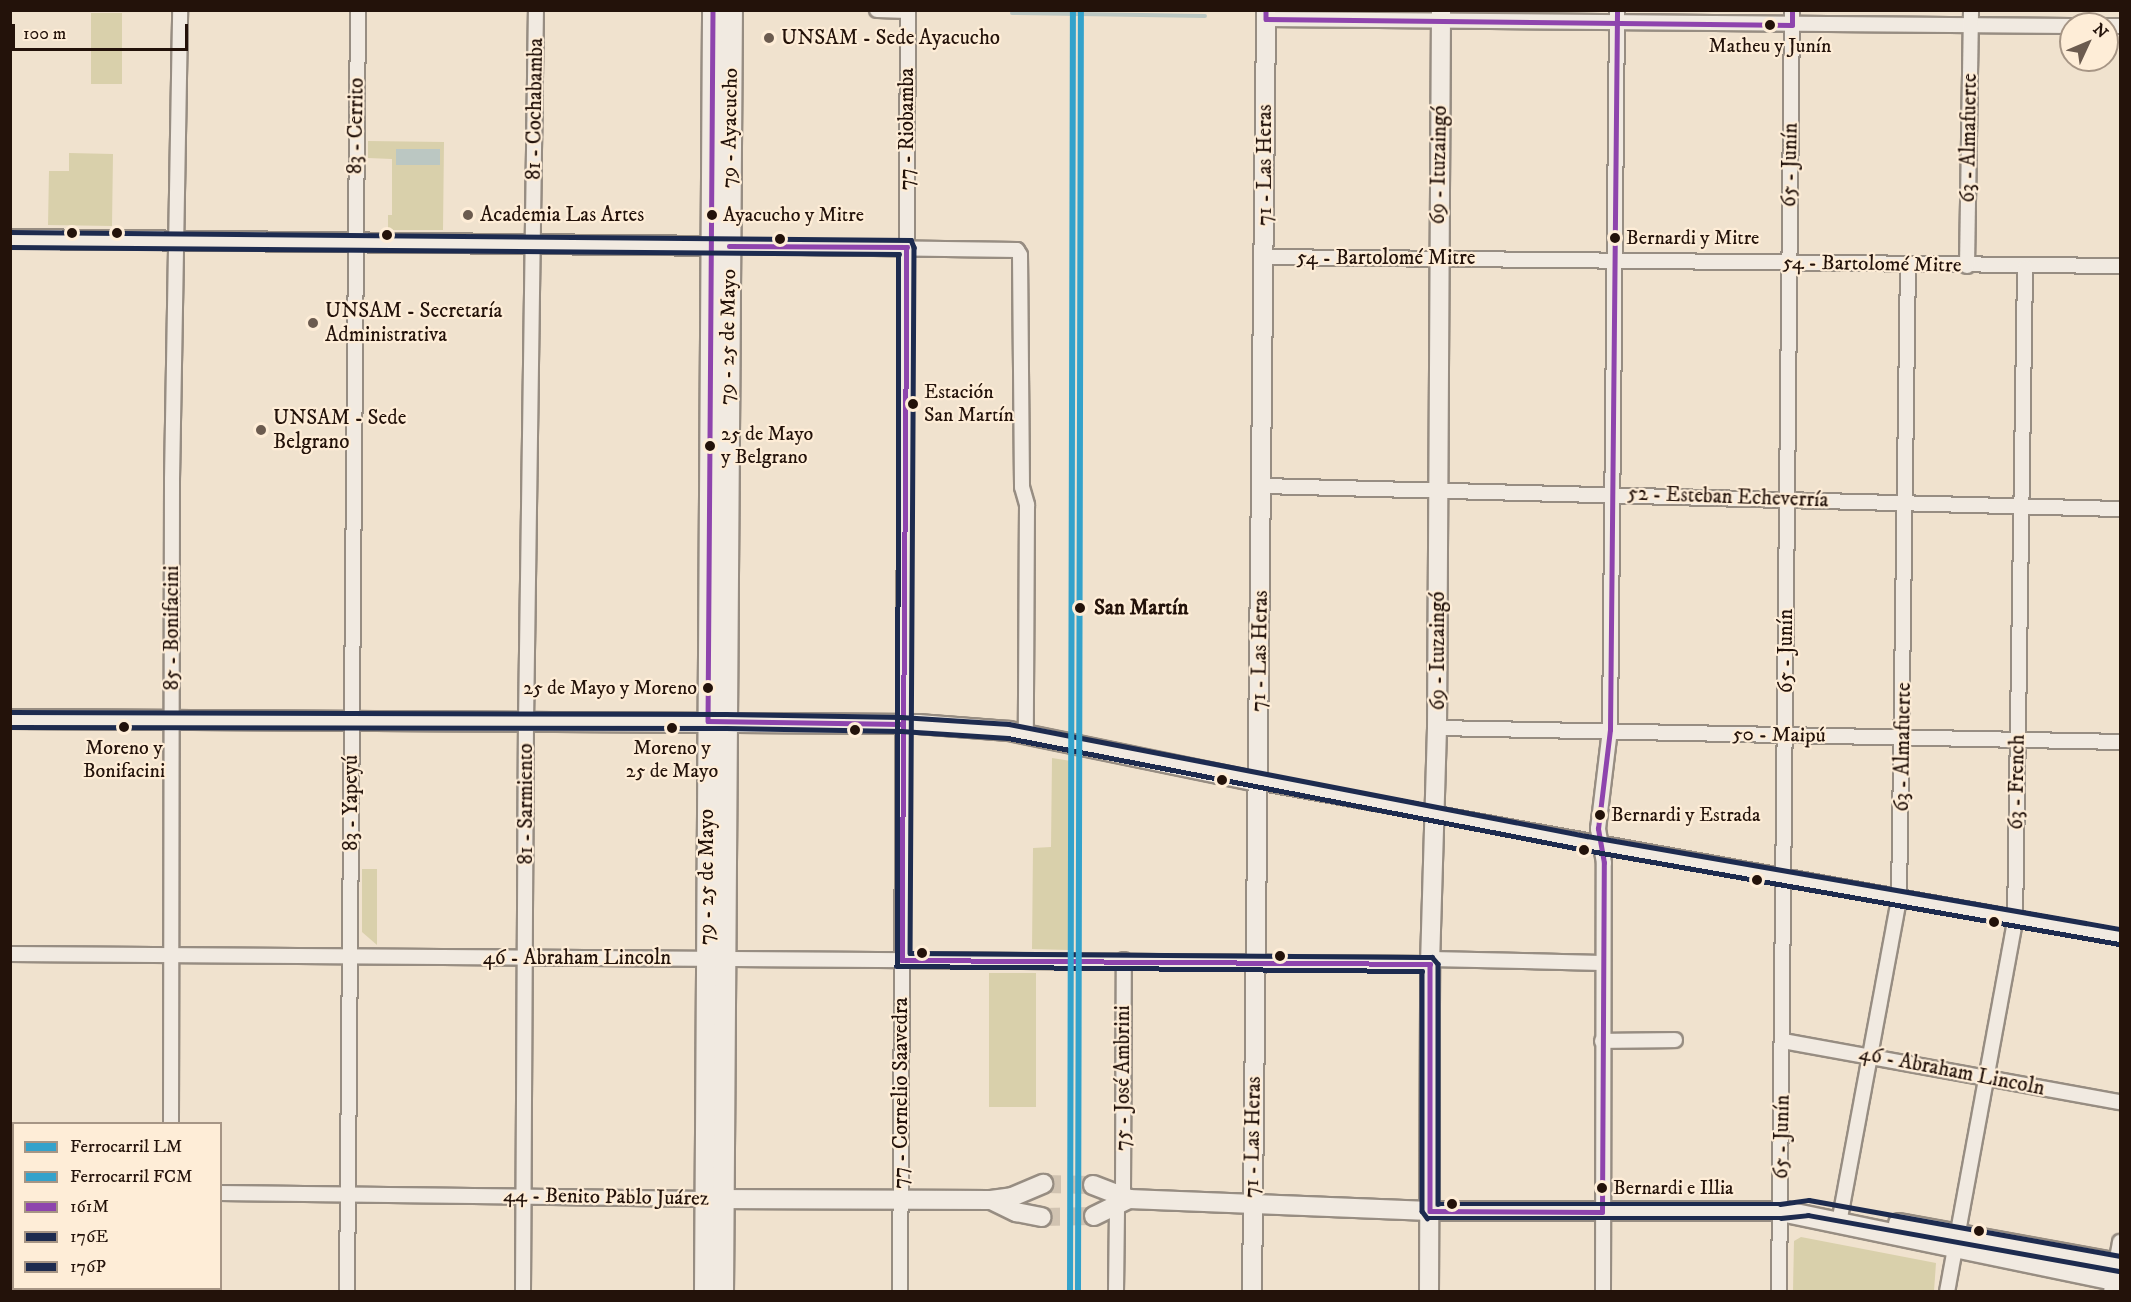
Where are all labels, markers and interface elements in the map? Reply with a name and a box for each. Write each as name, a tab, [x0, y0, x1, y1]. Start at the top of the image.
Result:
scale bar	[15, 12, 190, 50]
north arrow	[2059, 12, 2119, 72]
marker: Matheu y Junín	[1764, 19, 1776, 31]
text: N	[2089, 19, 2112, 43]
text: 100 m	[23, 23, 66, 45]
place label: UNSAM - Sede Ayacucho	[781, 25, 1000, 51]
marker: UNSAM - Sede Ayacucho	[762, 31, 776, 45]
place label: Matheu y Junín	[1709, 34, 1831, 58]
street label: 81 - Cochabamba	[521, 38, 549, 180]
street label: 79 - Ayacucho	[716, 68, 744, 188]
street label: 77 - Riobamba	[894, 68, 920, 190]
street label: 63 - Almafuerte	[1955, 73, 1983, 203]
street label: 83 - Cerrito	[343, 78, 369, 174]
street label: 71 - Las Heras	[1252, 104, 1278, 226]
street label: 69 - Ituzaingó	[1425, 105, 1453, 225]
street label: 65 - Junín	[1777, 123, 1803, 207]
place label: Academia Las Artes	[480, 202, 644, 228]
place label: Ayacucho y Mitre	[723, 203, 864, 227]
marker: Academia Las Artes	[461, 208, 475, 222]
marker: Ayacucho y Mitre	[706, 209, 718, 221]
place label: Bernardi y Mitre	[1626, 226, 1759, 250]
unlabelled marker	[66, 227, 78, 239]
unlabelled marker	[111, 227, 123, 239]
unlabelled marker	[381, 229, 393, 241]
marker: Bernardi y Mitre	[1609, 232, 1621, 244]
unlabelled marker	[774, 233, 786, 245]
street label: 54 - Bartolomé Mitre	[1297, 245, 1475, 271]
street label: 54 - Bartolomé Mitre	[1782, 250, 1962, 278]
street label: 79 - 25 de Mayo	[714, 269, 742, 405]
place label: UNSAM - Secretaría Administrativa	[325, 298, 502, 348]
marker: UNSAM - Secretaría Administrativa	[306, 316, 320, 330]
place label: Estación San Martín	[924, 380, 1014, 427]
marker: Estación San Martín	[907, 398, 919, 410]
place label: UNSAM - Sede Belgrano	[273, 405, 406, 455]
place label: 25 de Mayo y Belgrano	[721, 422, 813, 469]
marker: UNSAM - Sede Belgrano	[254, 423, 268, 437]
marker: 25 de Mayo y Belgrano	[704, 440, 716, 452]
street label: 52 - Esteban Echeverría	[1627, 481, 1829, 513]
street label: 85 - Bonifacini	[159, 566, 185, 690]
street label: 71 - Las Heras	[1246, 590, 1274, 712]
street label: 69 - Ituzaingó	[1425, 592, 1451, 710]
place label: San Martín	[1094, 595, 1188, 621]
marker: San Martín	[1071, 599, 1089, 617]
street label: 65 - Junín	[1773, 609, 1799, 693]
place label: 25 de Mayo y Moreno	[523, 676, 697, 700]
marker: 25 de Mayo y Moreno	[702, 682, 714, 694]
street label: 63 - Almafuerte	[1889, 682, 1917, 812]
marker: Moreno y Bonifacini	[118, 721, 130, 733]
marker: Moreno y 25 de Mayo	[666, 722, 678, 734]
street label: 50 - Maipú	[1732, 722, 1826, 748]
unlabelled marker	[849, 724, 861, 736]
street label: 63 - French	[2004, 734, 2030, 830]
place label: Moreno y Bonifacini	[83, 736, 165, 783]
place label: Moreno y 25 de Mayo	[626, 737, 718, 784]
street label: 81 - Sarmiento	[513, 743, 539, 865]
street label: 83 - Yapeyú	[338, 755, 364, 851]
unlabelled marker	[1216, 774, 1228, 786]
place label: Bernardi y Estrada	[1611, 803, 1761, 827]
street label: 79 - 25 de Mayo	[694, 809, 720, 945]
marker: Bernardi y Estrada	[1594, 809, 1606, 821]
unlabelled marker	[1578, 844, 1590, 856]
unlabelled marker	[1751, 874, 1763, 886]
unlabelled marker	[1988, 916, 2000, 928]
street label: 46 - Abraham Lincoln	[483, 945, 671, 971]
unlabelled marker	[916, 947, 928, 959]
unlabelled marker	[1274, 950, 1286, 962]
street label: 77 - Cornelio Saavedra	[888, 997, 914, 1189]
street label: 75 - José Ambrini	[1110, 1005, 1136, 1151]
street label: 46 - Abraham Lincoln	[1857, 1041, 2047, 1101]
street label: 71 - Las Heras	[1239, 1076, 1267, 1198]
street label: 65 - Junín	[1769, 1095, 1795, 1179]
legend	[12, 1122, 222, 1290]
text: Ferrocarril LM	[70, 1136, 182, 1158]
text: Ferrocarril FCM	[70, 1166, 192, 1188]
place label: Bernardi e Illia	[1613, 1176, 1734, 1200]
marker: Bernardi e Illia	[1596, 1182, 1608, 1194]
street label: 44 - Benito Pablo Juárez	[503, 1183, 709, 1211]
text: 161M	[70, 1196, 109, 1218]
unlabelled marker	[1446, 1198, 1458, 1210]
unlabelled marker	[1973, 1225, 1985, 1237]
text: 176E	[70, 1226, 108, 1248]
text: 176P	[70, 1256, 106, 1278]

